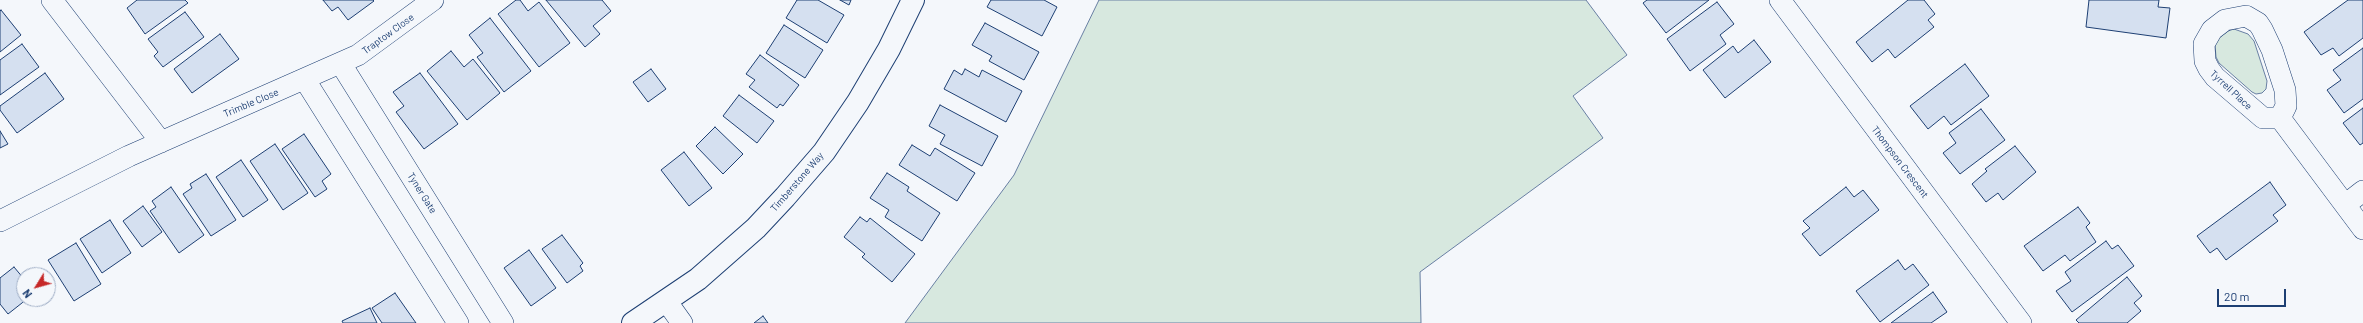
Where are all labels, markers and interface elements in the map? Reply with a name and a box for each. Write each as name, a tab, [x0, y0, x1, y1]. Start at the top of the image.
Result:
street label: Traptow Close	[360, 11, 416, 57]
street label: Tyrrell Place	[2208, 68, 2254, 112]
street label: Trimble Close	[222, 86, 280, 120]
street label: Thompson Crescent	[1869, 124, 1931, 200]
street label: Timberstone Way	[768, 150, 826, 214]
street label: Tyner Gate	[405, 170, 439, 216]
north arrow	[16, 267, 56, 307]
scale bar	[2219, 281, 2288, 307]
text: N	[19, 287, 34, 301]
text: 20 m	[2224, 289, 2250, 303]

